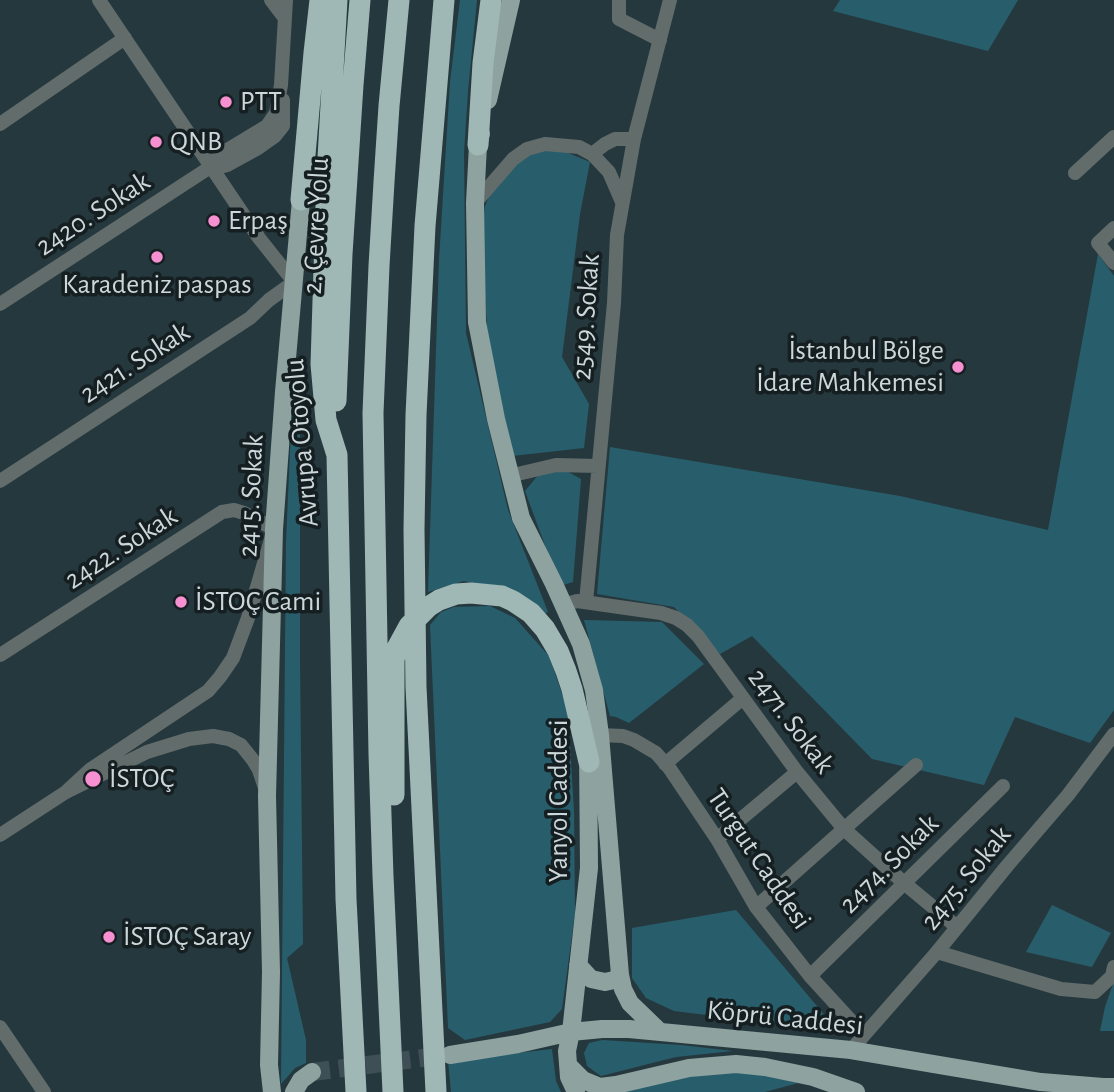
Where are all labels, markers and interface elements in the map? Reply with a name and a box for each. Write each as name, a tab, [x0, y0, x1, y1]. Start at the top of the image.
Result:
place label: PTT	[240, 85, 282, 119]
marker: PTT	[218, 94, 234, 110]
place label: QNB	[170, 125, 222, 159]
marker: QNB	[148, 134, 164, 150]
street label: 2. Çevre Yolu	[296, 157, 336, 295]
street label: 2420. Sokak	[30, 165, 156, 263]
place label: Erpaş	[228, 204, 288, 238]
marker: Erpaş	[206, 213, 222, 229]
marker: Karadeniz paspas	[149, 249, 165, 265]
street label: 2549. Sokak	[565, 253, 607, 381]
place label: Karadeniz paspas	[62, 268, 252, 302]
street label: 2421. Sokak	[74, 315, 196, 411]
place label: İstanbul Bölge İdare Mahkemesi	[756, 334, 944, 400]
street label: Avrupa Otoyolu	[278, 357, 326, 529]
marker: İstanbul Bölge İdare Mahkemesi	[950, 359, 966, 375]
street label: 2415. Sokak	[231, 434, 271, 558]
street label: 2422. Sokak	[59, 499, 183, 597]
place label: İSTOÇ Cami	[195, 585, 321, 619]
marker: İSTOÇ Cami	[173, 594, 189, 610]
street label: 2471. Sokak	[741, 662, 841, 780]
street label: Yanyol Caddesi	[542, 720, 576, 882]
place label: İSTOÇ	[109, 762, 174, 796]
marker: İSTOÇ	[83, 769, 103, 789]
street label: Turgut Caddesi	[700, 782, 818, 936]
street label: 2474. Sokak	[832, 807, 946, 921]
street label: 2475. Sokak	[914, 819, 1018, 937]
place label: İSTOÇ Saray	[123, 920, 251, 954]
marker: İSTOÇ Saray	[101, 929, 117, 945]
street label: Köprü Caddesi	[705, 993, 865, 1043]

